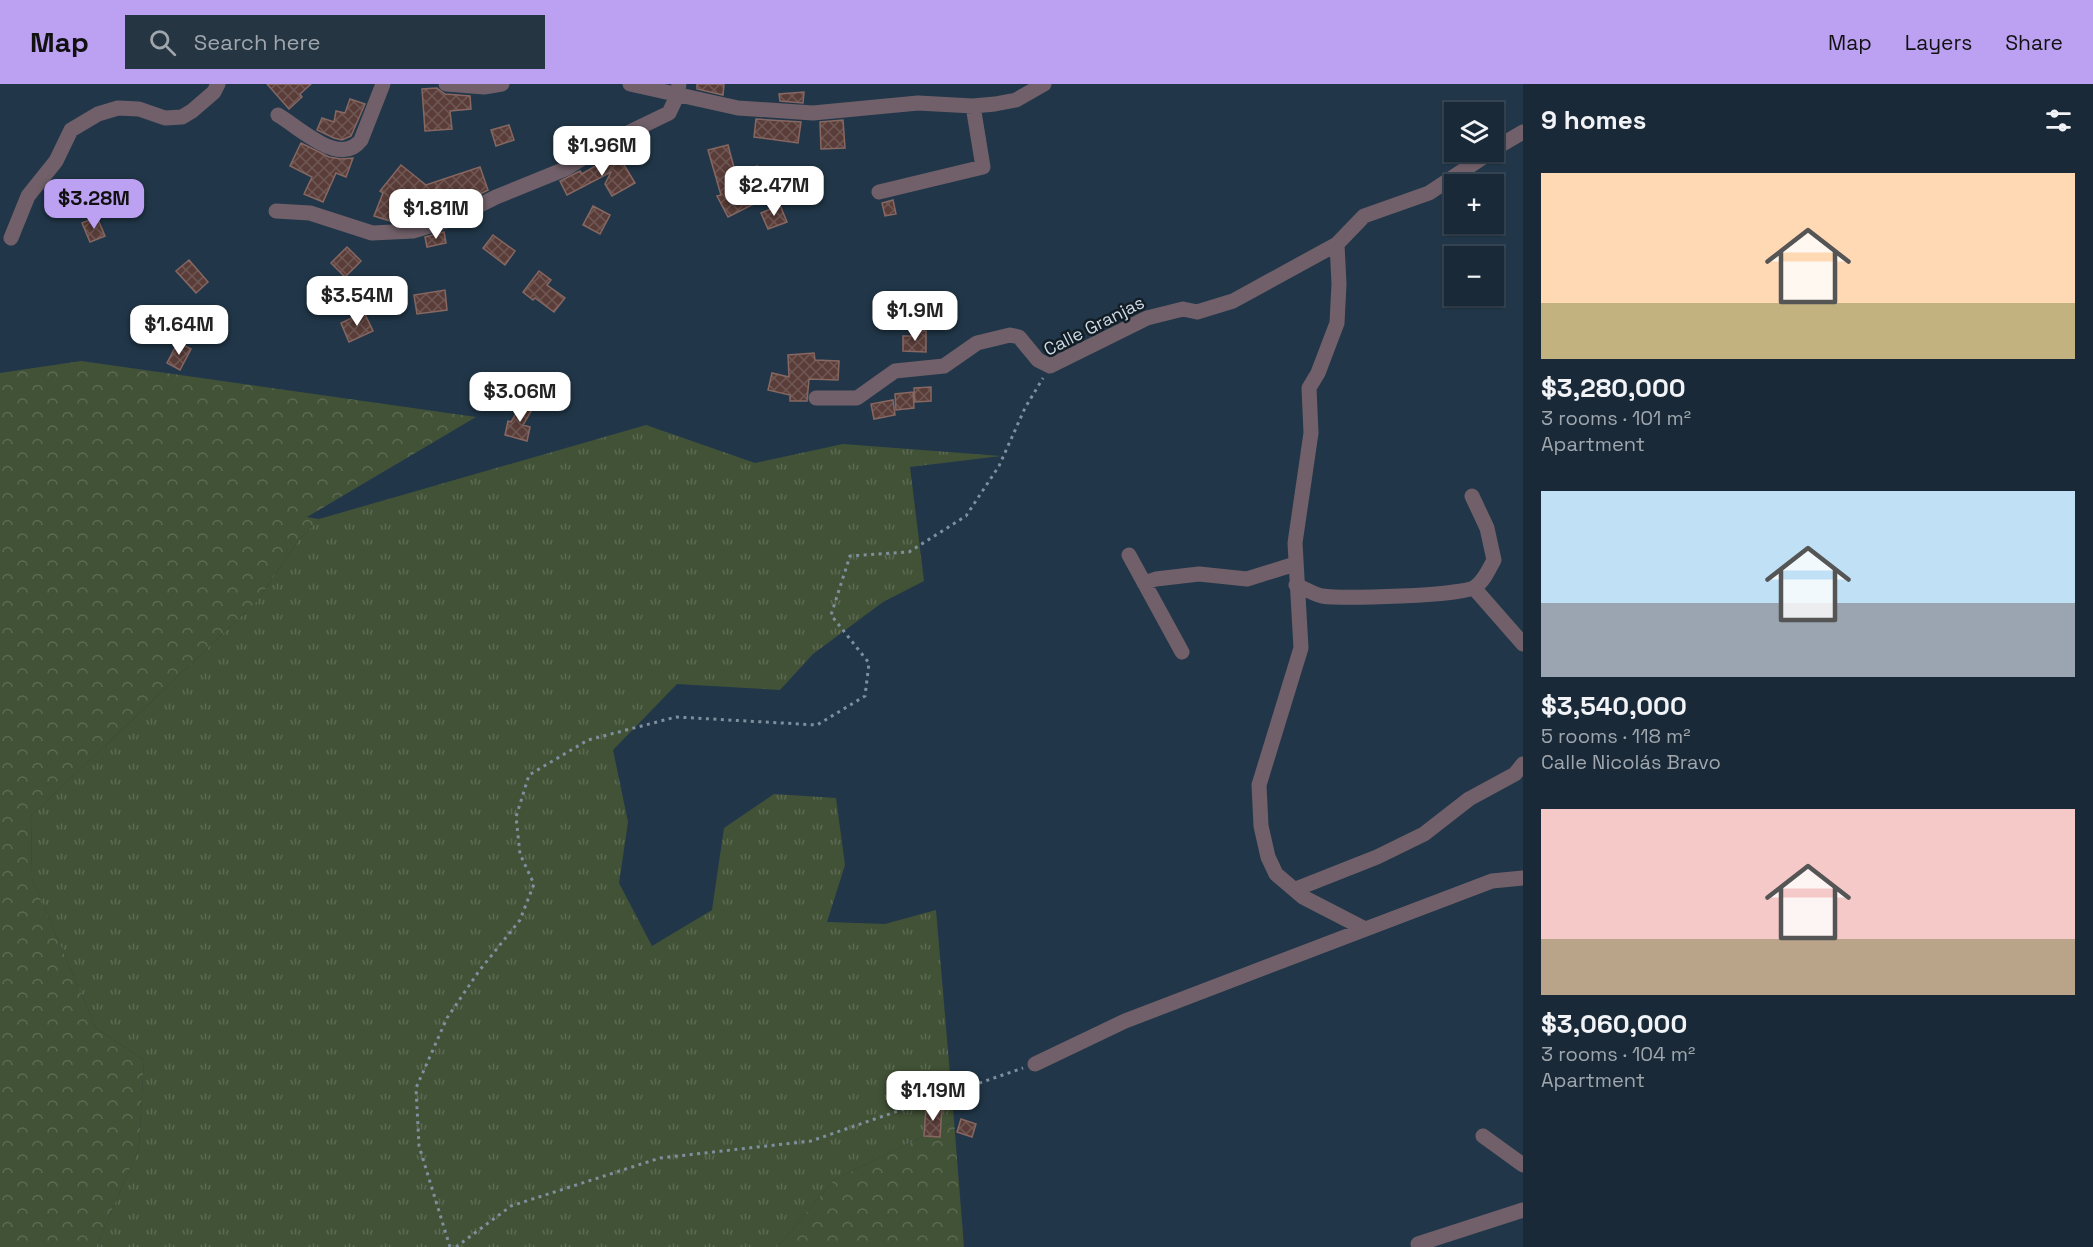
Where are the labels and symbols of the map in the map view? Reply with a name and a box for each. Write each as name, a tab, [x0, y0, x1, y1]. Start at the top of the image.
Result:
pin: $1.96M	[553, 126, 651, 177]
pin: $2.47M	[725, 166, 823, 217]
pin: $3.28M	[45, 179, 143, 230]
pin: $1.81M	[387, 189, 485, 240]
pin: $3.54M	[308, 276, 406, 327]
street label: Calle Granjas	[1040, 290, 1148, 361]
pin: $1.9M	[873, 291, 957, 342]
pin: $1.64M	[130, 305, 228, 356]
pin: $3.06M	[471, 372, 569, 423]
pin: $1.19M	[884, 1071, 982, 1122]

